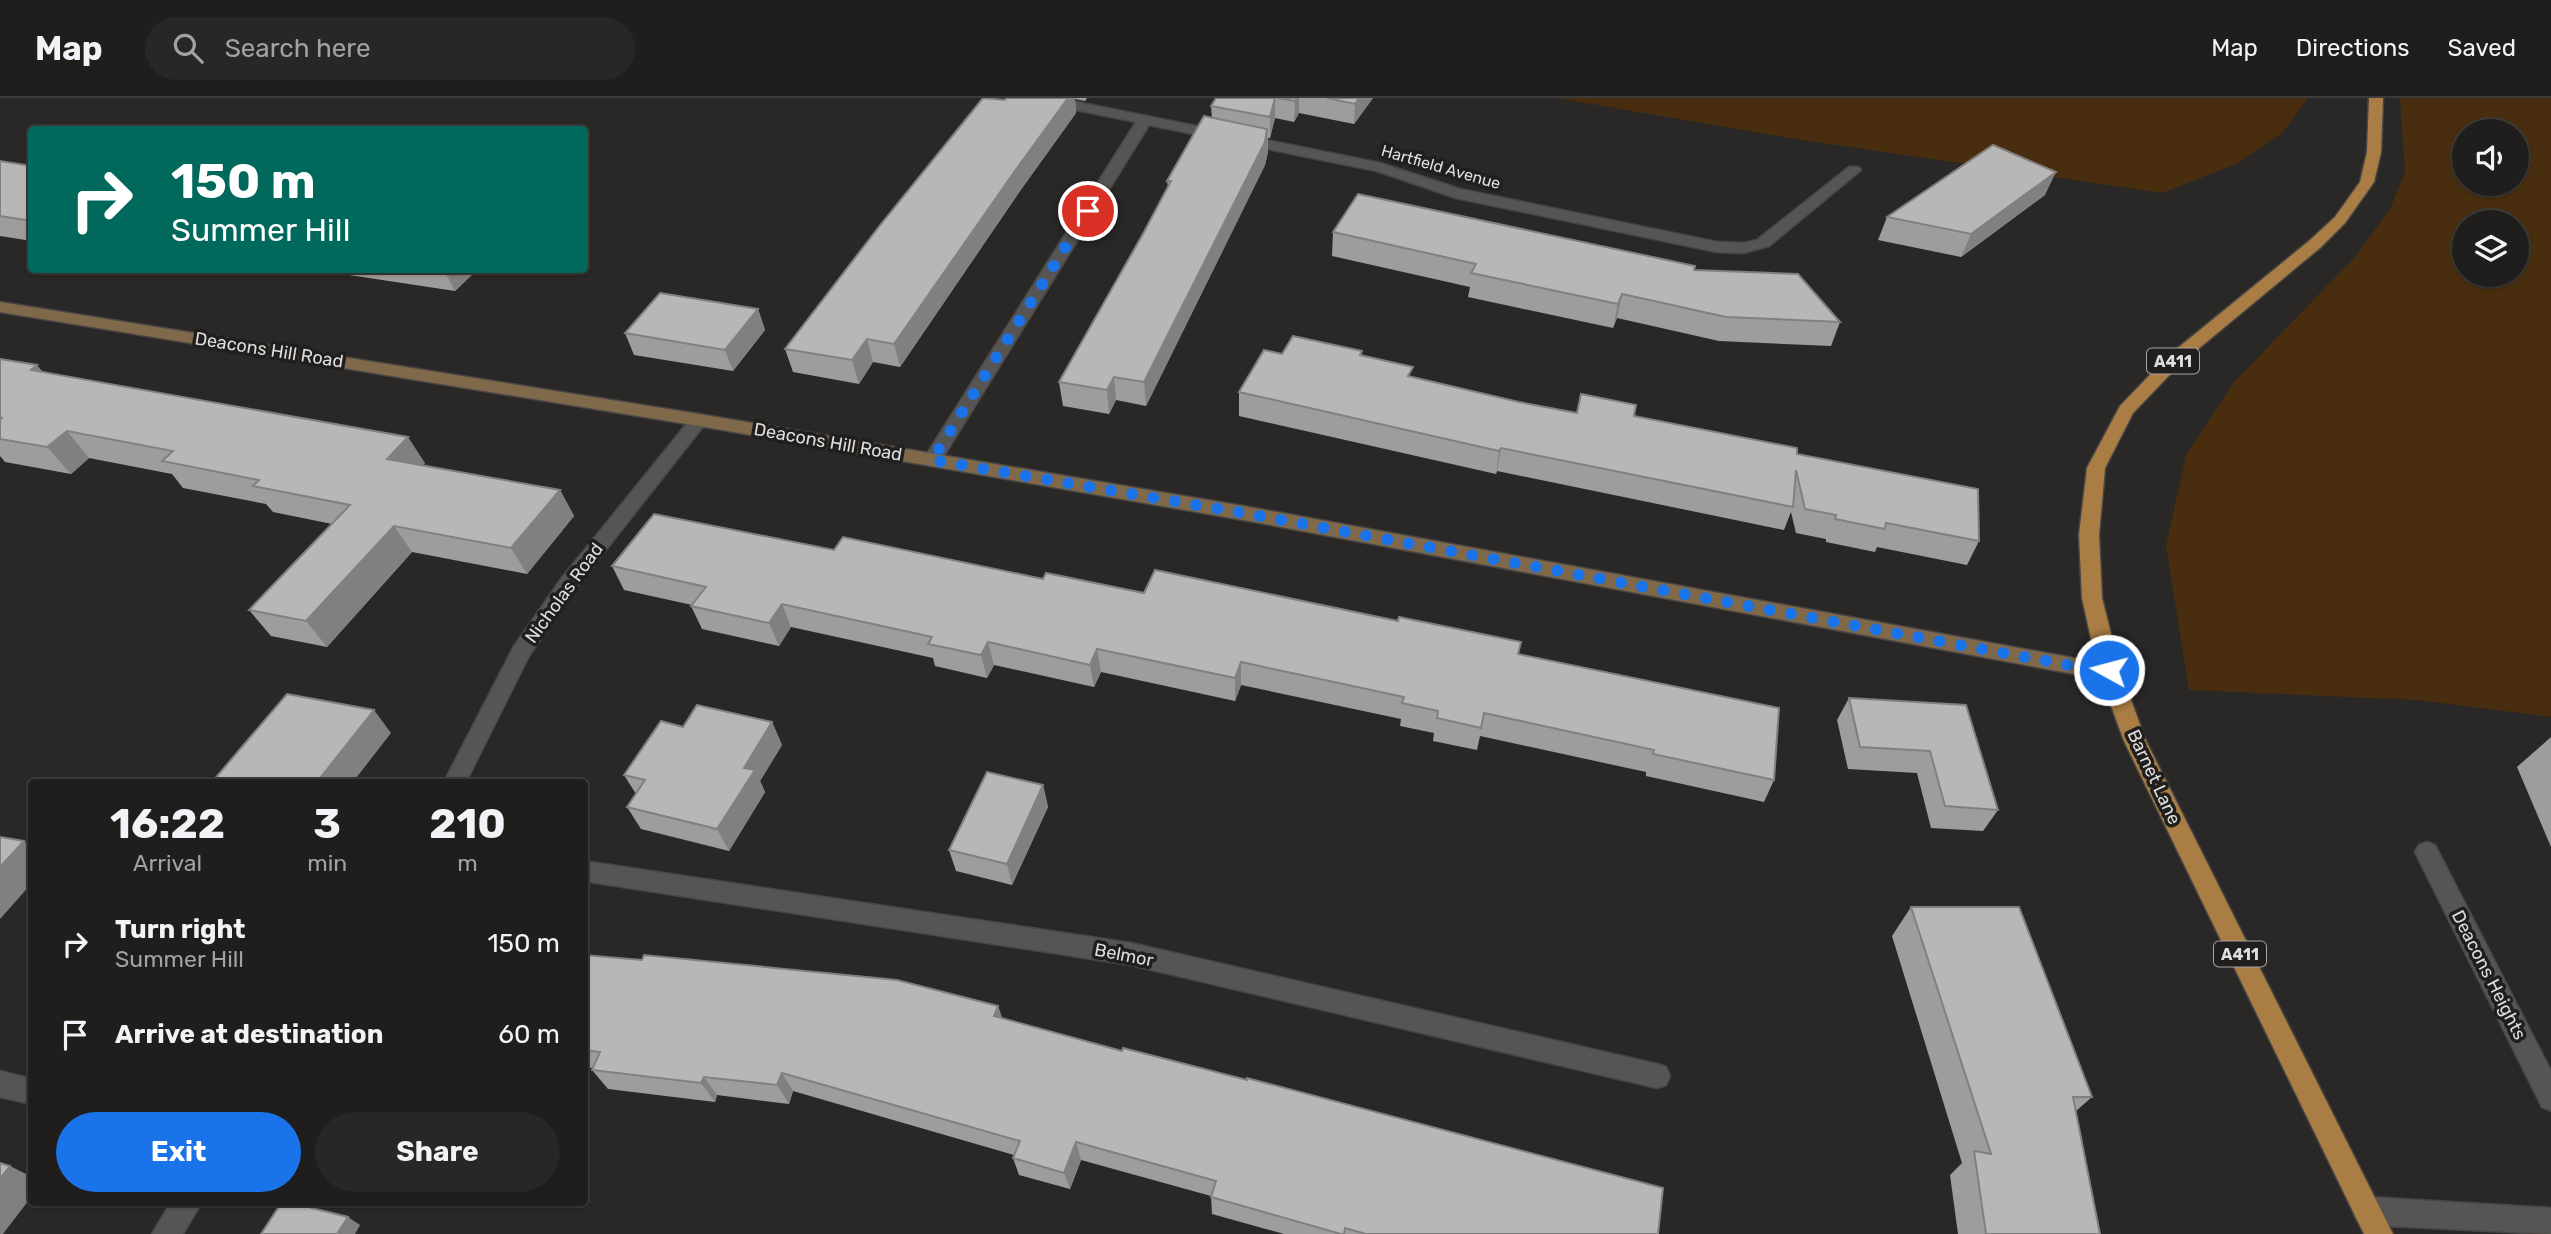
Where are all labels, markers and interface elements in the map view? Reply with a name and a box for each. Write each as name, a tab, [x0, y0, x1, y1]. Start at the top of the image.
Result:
search box	[145, 17, 635, 80]
text: Map	[35, 29, 103, 68]
icon: search	[169, 29, 207, 67]
text: Search here	[225, 33, 370, 64]
text: Map	[2211, 34, 2258, 62]
text: Directions	[2296, 34, 2409, 62]
text: Saved	[2447, 34, 2516, 62]
map controls	[2452, 119, 2529, 287]
button: sound	[2452, 119, 2529, 196]
street label: Hartfield Avenue	[1379, 141, 1503, 193]
text: 150 m	[171, 152, 316, 210]
icon: right	[56, 154, 147, 245]
pin	[1058, 181, 1118, 241]
icon: arrive	[1069, 192, 1107, 230]
button: layers	[2452, 210, 2529, 287]
text: Summer Hill	[171, 211, 350, 249]
street label: Deacons Hill Road	[193, 327, 345, 373]
road number: A411	[2147, 348, 2199, 374]
street label: Deacons Hill Road	[752, 418, 904, 466]
street label: Nicholas Road	[520, 539, 608, 647]
position arrow	[2072, 633, 2146, 707]
street label: Barnet Lane	[2122, 726, 2186, 828]
text: 16:22	[110, 799, 225, 849]
text: 3	[313, 799, 341, 849]
text: 210	[429, 799, 506, 849]
text: Arrival	[133, 849, 202, 877]
text: min	[307, 849, 347, 877]
text: m	[457, 849, 478, 877]
street label: Deacons Heights	[2447, 907, 2531, 1043]
text: Turn right	[115, 914, 245, 945]
icon: right	[56, 925, 94, 963]
text: 150 m	[487, 928, 560, 959]
street label: Belmor	[1093, 939, 1156, 972]
road number: A411	[2214, 942, 2266, 967]
text: Summer Hill	[115, 945, 244, 973]
icon: arrive	[56, 1016, 94, 1054]
text: Arrive at destination	[115, 1019, 383, 1050]
text: 60 m	[498, 1019, 560, 1050]
button: Exit	[56, 1112, 301, 1192]
button: Share	[315, 1112, 560, 1192]

